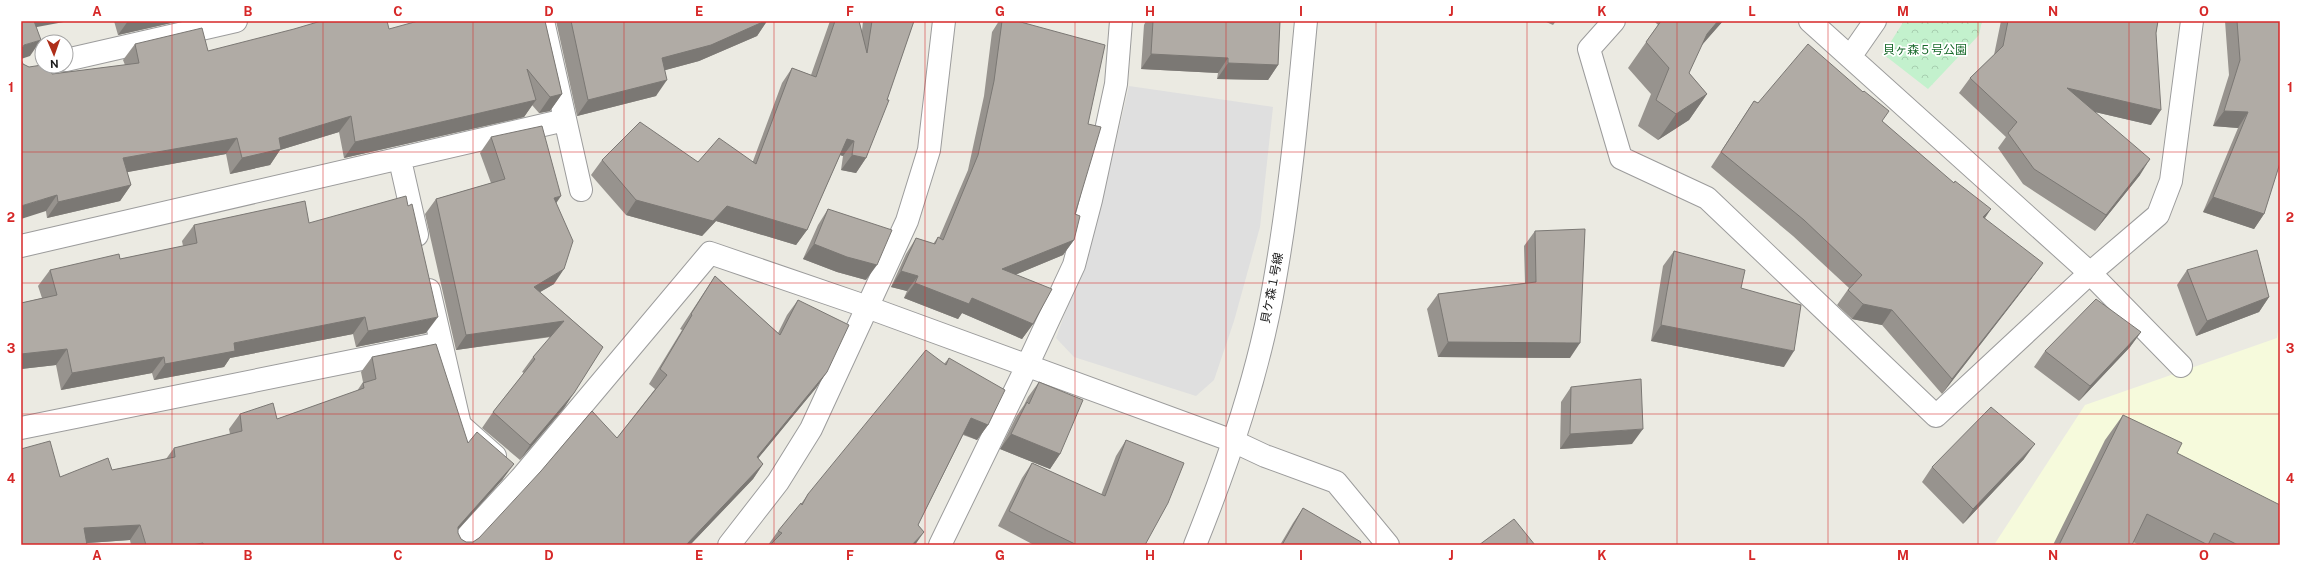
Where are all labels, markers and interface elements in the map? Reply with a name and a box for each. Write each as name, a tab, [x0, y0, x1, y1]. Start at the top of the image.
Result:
text: A	[92, 4, 102, 19]
text: B	[244, 4, 253, 19]
text: C	[393, 4, 403, 19]
text: D	[544, 4, 554, 19]
text: E	[695, 4, 703, 19]
text: F	[846, 4, 854, 19]
text: G	[995, 4, 1005, 19]
text: H	[1145, 4, 1155, 19]
text: I	[1299, 4, 1303, 19]
text: J	[1448, 4, 1454, 19]
text: K	[1597, 4, 1607, 19]
text: L	[1748, 4, 1756, 19]
text: M	[1897, 4, 1909, 19]
text: N	[2048, 4, 2058, 19]
text: O	[2199, 4, 2209, 19]
north arrow	[34, 34, 74, 74]
park label: 貝ヶ森５号公園	[1883, 43, 1967, 57]
text: N	[50, 58, 59, 70]
text: 1	[8, 80, 14, 95]
text: 1	[2287, 80, 2293, 95]
text: 2	[7, 210, 15, 225]
text: 2	[2286, 210, 2294, 225]
street label: 貝ケ森１号線	[1258, 251, 1286, 325]
text: 3	[7, 341, 16, 356]
text: 3	[2286, 341, 2295, 356]
text: 4	[7, 471, 16, 486]
text: 4	[2286, 471, 2295, 486]
text: A	[92, 548, 102, 563]
text: B	[244, 548, 253, 563]
text: C	[393, 548, 403, 563]
text: D	[544, 548, 554, 563]
text: E	[695, 548, 703, 563]
text: F	[846, 548, 854, 563]
text: G	[995, 548, 1005, 563]
text: H	[1145, 548, 1155, 563]
text: I	[1299, 548, 1303, 563]
text: J	[1448, 548, 1454, 563]
text: K	[1597, 548, 1607, 563]
text: L	[1748, 548, 1756, 563]
text: M	[1897, 548, 1909, 563]
text: N	[2048, 548, 2058, 563]
text: O	[2199, 548, 2209, 563]

